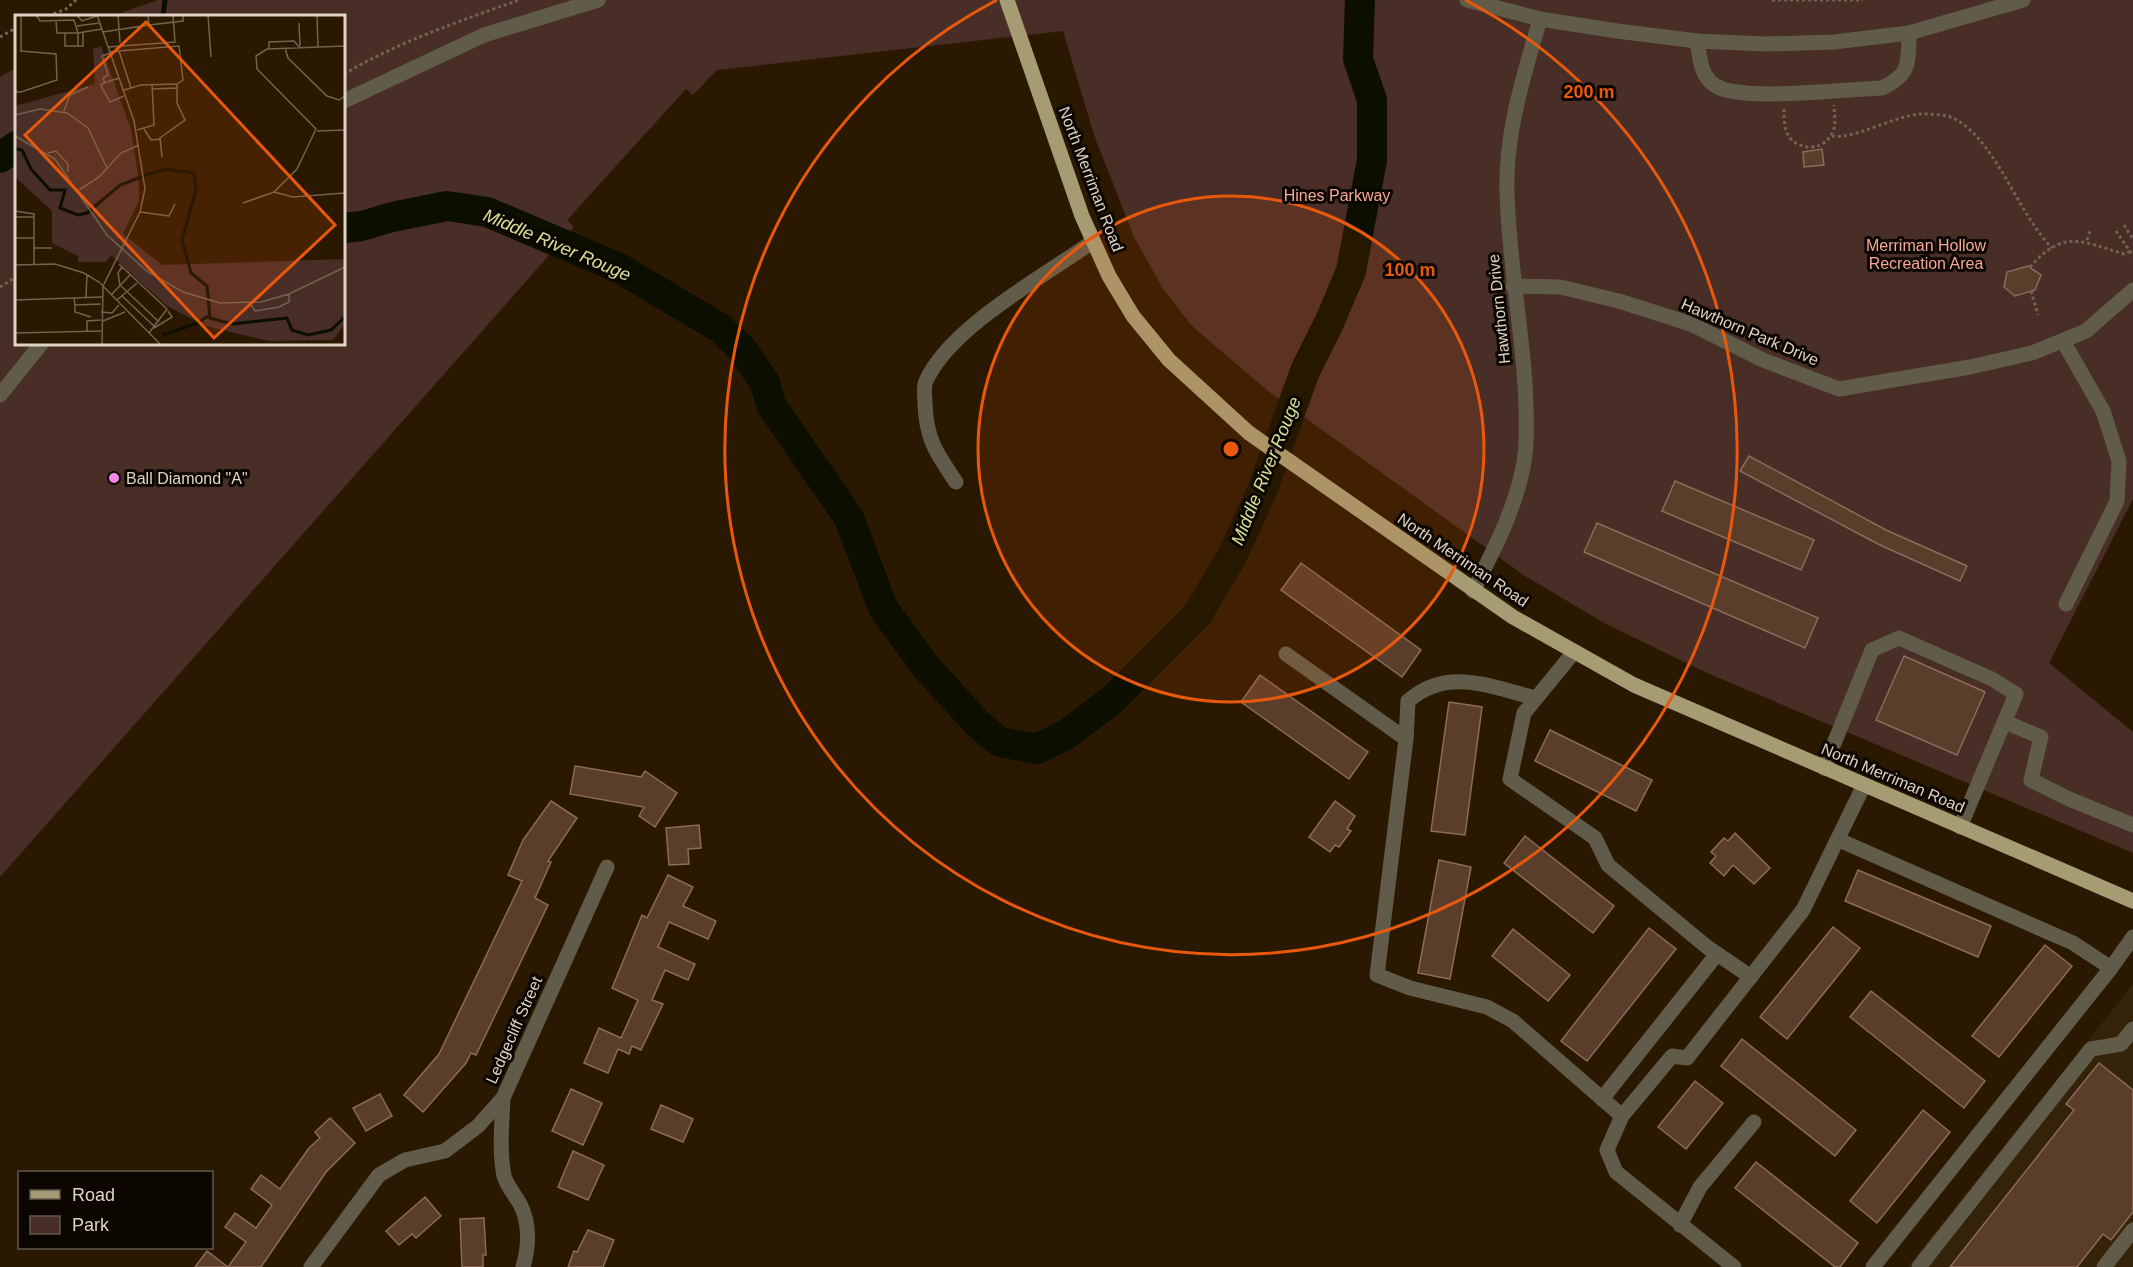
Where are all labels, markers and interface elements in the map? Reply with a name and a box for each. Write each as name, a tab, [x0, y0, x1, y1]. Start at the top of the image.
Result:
inset map	[15, 15, 345, 345]
text: 200 m	[1563, 82, 1615, 102]
street label: North Merriman Road	[1056, 104, 1126, 254]
park label: Hines Parkway	[1284, 187, 1390, 204]
water label: Middle River Rouge	[480, 205, 634, 285]
park label: Merriman Hollow Recreation Area	[1866, 237, 1986, 272]
street label: Hawthorn Drive	[1485, 253, 1513, 365]
text: 100 m	[1384, 260, 1436, 280]
street label: Hawthorn Park Drive	[1679, 295, 1821, 369]
water label: Middle River Rouge	[1227, 394, 1305, 548]
centre of rings	[1221, 439, 1241, 459]
place label: Ball Diamond "A"	[126, 470, 248, 487]
marker: Ball Diamond "A"	[107, 471, 121, 485]
street label: North Merriman Road	[1394, 510, 1532, 610]
street label: North Merriman Road	[1819, 740, 1967, 816]
street label: Ledgecliff Street	[483, 973, 545, 1086]
legend	[18, 1171, 213, 1249]
text: Road	[72, 1185, 115, 1205]
text: Park	[72, 1215, 110, 1235]

